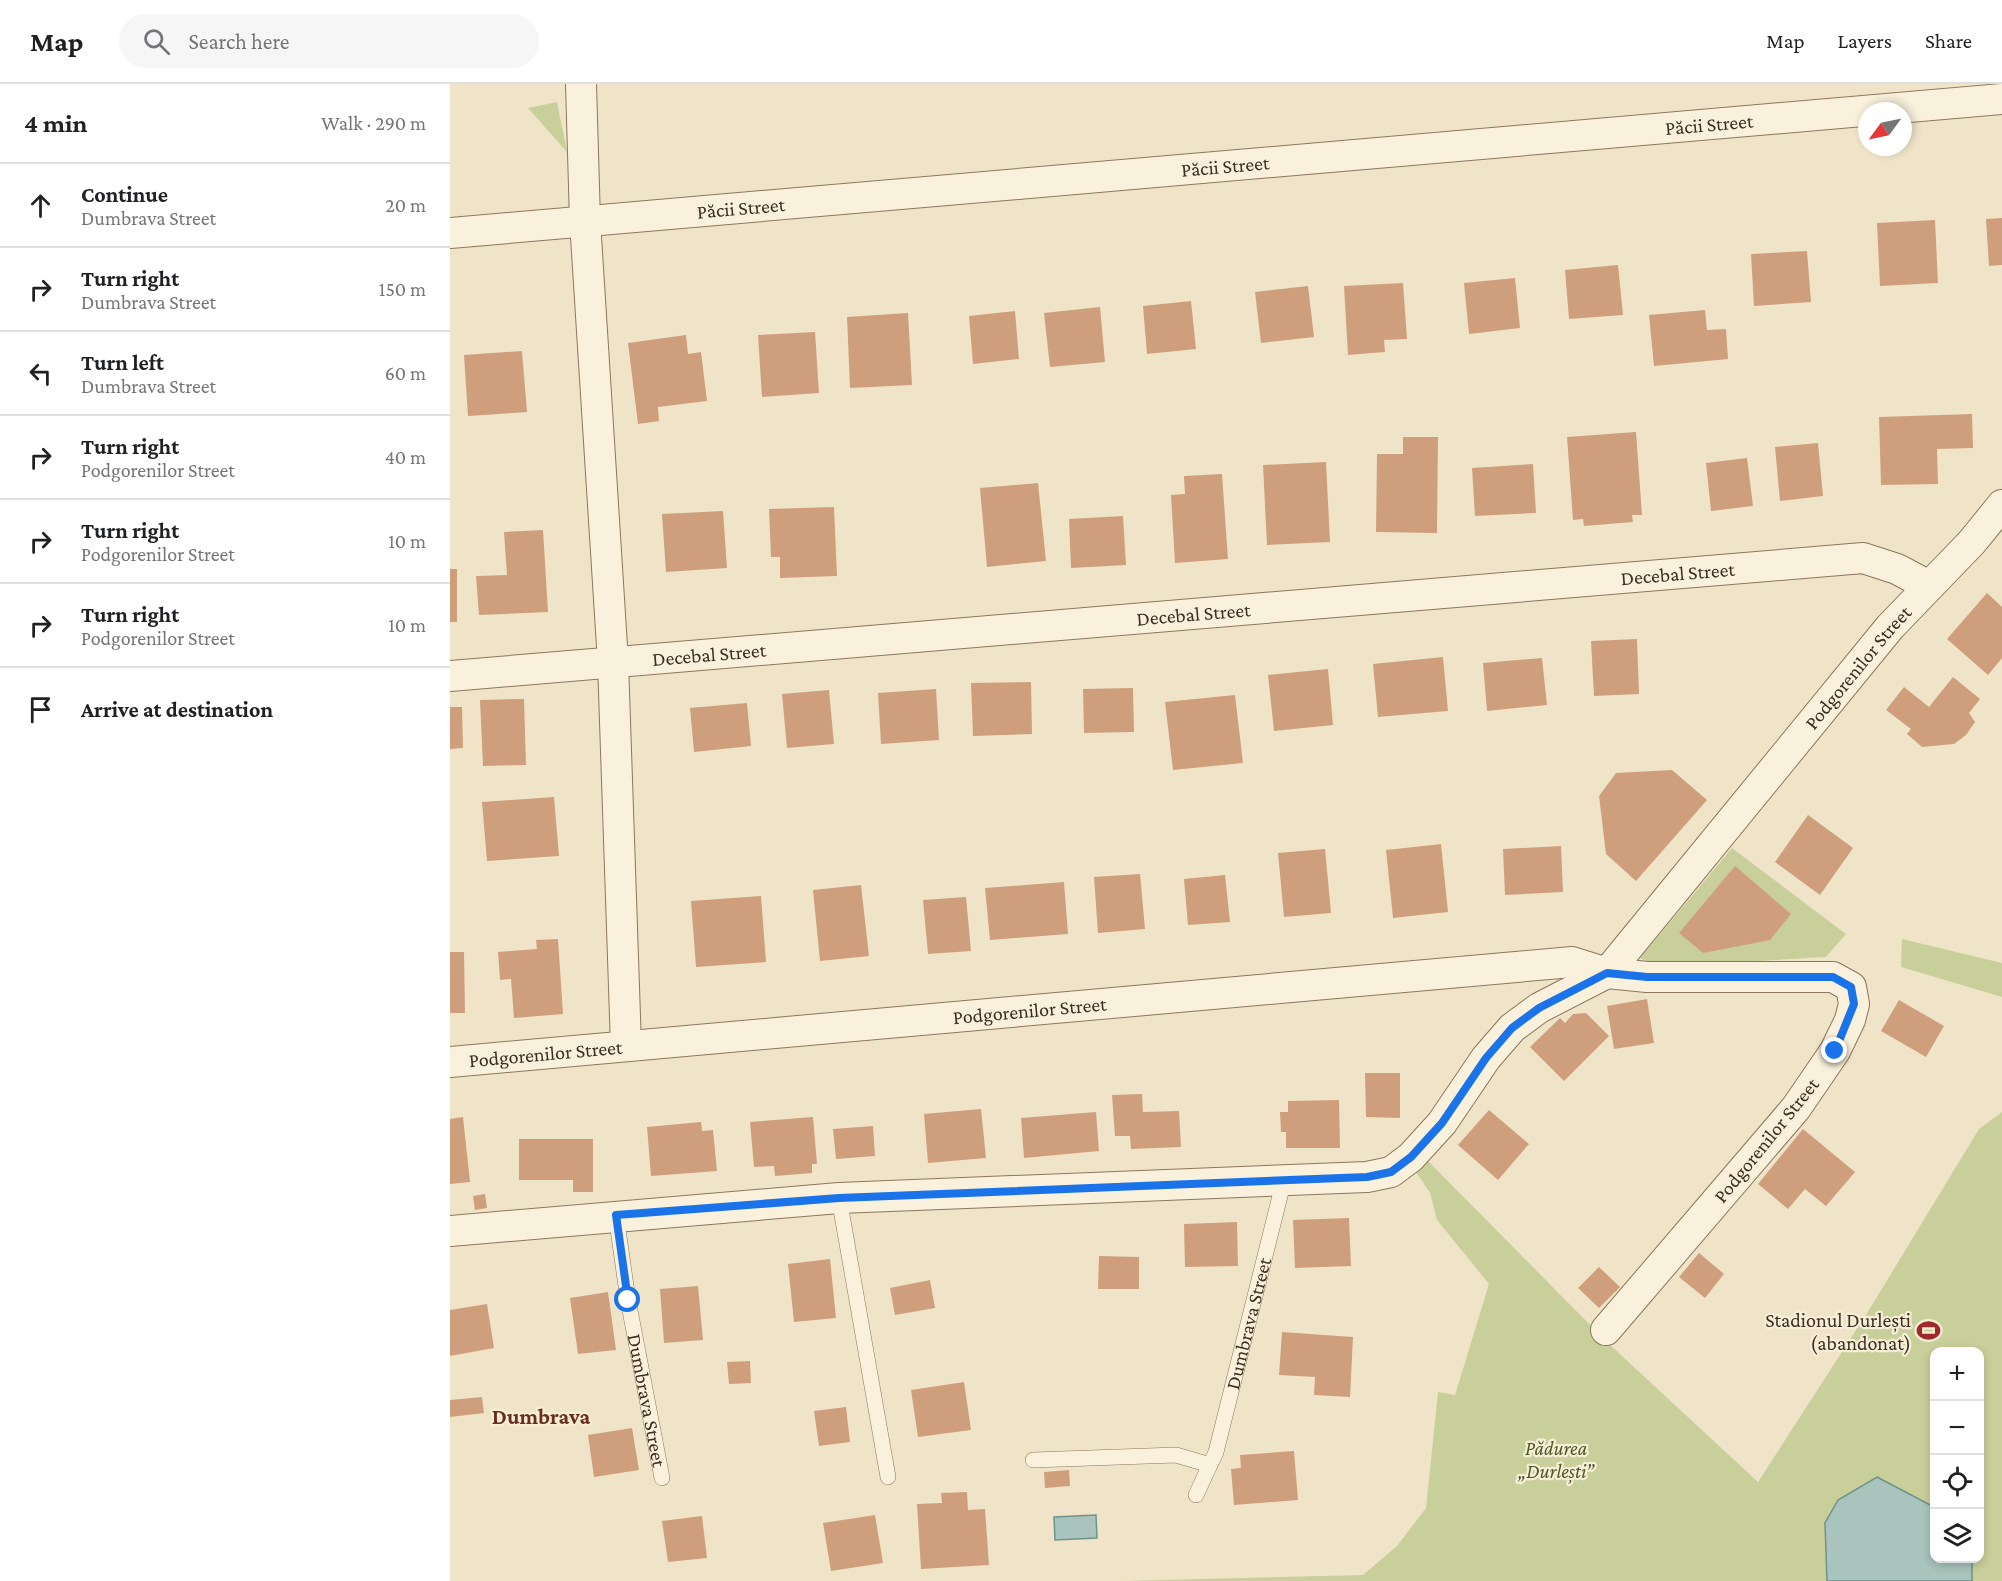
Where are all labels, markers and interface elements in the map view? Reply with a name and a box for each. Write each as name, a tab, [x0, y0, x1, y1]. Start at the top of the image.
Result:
search box	[119, 14, 539, 68]
icon: search	[140, 25, 173, 58]
text: Map	[30, 26, 83, 57]
text: Search here	[188, 29, 289, 54]
text: Map	[1766, 29, 1805, 53]
text: Layers	[1838, 29, 1892, 53]
text: Share	[1925, 29, 1972, 53]
north arrow	[1858, 102, 1912, 156]
text: 4 min	[24, 109, 88, 138]
street label: Păcii Street	[1664, 109, 1755, 139]
text: Walk · 290 m	[321, 112, 426, 134]
street label: Păcii Street	[1180, 151, 1270, 181]
text: Continue	[81, 182, 168, 207]
icon: ahead	[24, 189, 57, 222]
street label: Păcii Street	[696, 193, 786, 223]
text: 20 m	[385, 194, 426, 216]
text: Dumbrava Street	[81, 207, 216, 229]
text: Turn right	[81, 266, 179, 291]
icon: right	[24, 273, 57, 306]
text: 150 m	[379, 278, 426, 300]
text: Dumbrava Street	[81, 291, 216, 313]
text: Turn left	[81, 350, 164, 375]
icon: left	[24, 357, 57, 390]
text: 60 m	[385, 362, 426, 384]
text: Dumbrava Street	[81, 375, 216, 397]
text: Turn right	[81, 434, 179, 459]
icon: right	[24, 441, 57, 474]
text: 40 m	[385, 446, 426, 468]
text: Podgorenilor Street	[81, 459, 235, 481]
text: Turn right	[81, 518, 179, 543]
icon: right	[24, 525, 57, 558]
text: 10 m	[388, 530, 426, 552]
text: Podgorenilor Street	[81, 543, 235, 565]
street label: Decebal Street	[1620, 558, 1736, 589]
street label: Decebal Street	[1135, 598, 1252, 630]
street label: Podgorenilor Street	[1800, 601, 1916, 734]
text: Turn right	[81, 602, 179, 627]
icon: right	[24, 609, 57, 642]
text: 10 m	[388, 614, 426, 636]
text: Podgorenilor Street	[81, 627, 235, 649]
street label: Decebal Street	[651, 639, 767, 670]
icon: arrive	[24, 693, 57, 726]
text: Arrive at destination	[81, 697, 273, 722]
street label: Podgorenilor Street	[952, 993, 1108, 1028]
street label: Podgorenilor Street	[468, 1036, 624, 1071]
route end	[1821, 1037, 1847, 1063]
street label: Podgorenilor Street	[1709, 1073, 1824, 1207]
street label: Dumbrava Street	[1221, 1255, 1275, 1392]
route start	[614, 1286, 640, 1312]
place label: Stadionul Durlești (abandonat)	[1765, 1309, 1911, 1355]
sports icon: Stadionul Durlești (abandonat)	[1916, 1318, 1942, 1344]
street label: Dumbrava Street	[624, 1332, 671, 1469]
map controls	[1930, 1347, 1984, 1563]
button: +	[1930, 1347, 1984, 1401]
button: −	[1930, 1401, 1984, 1455]
district label: Dumbrava	[492, 1404, 590, 1429]
park label: Pădurea „Durlești”	[1517, 1437, 1595, 1484]
button: locate	[1930, 1455, 1984, 1509]
button: layers	[1930, 1509, 1984, 1563]

